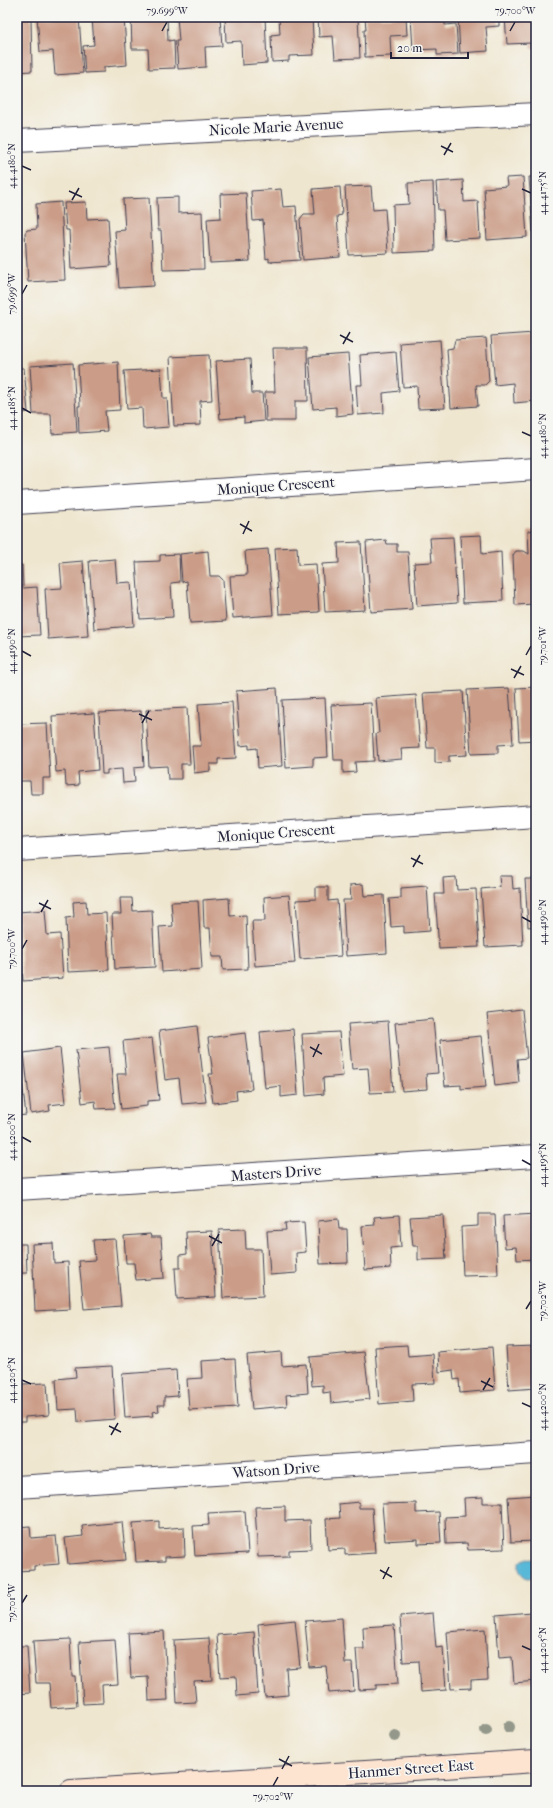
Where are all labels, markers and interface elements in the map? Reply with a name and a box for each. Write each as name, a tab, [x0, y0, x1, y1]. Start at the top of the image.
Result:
text: 79.699°W	[146, 5, 189, 17]
text: 79.700°W	[495, 5, 537, 17]
scale bar	[391, 34, 468, 60]
text: 20 m	[397, 41, 422, 55]
street label: Nicole Marie Avenue	[208, 114, 344, 140]
text: 44.4180°N	[6, 143, 18, 189]
text: 44.4175°N	[537, 171, 549, 215]
text: 79.699°W	[6, 272, 18, 315]
text: 44.4185°N	[6, 385, 18, 430]
text: 44.4180°N	[537, 413, 549, 459]
street label: Monique Crescent	[216, 473, 336, 499]
text: 79.701°W	[537, 625, 549, 665]
text: 44.4190°N	[6, 628, 18, 674]
street label: Monique Crescent	[216, 820, 336, 846]
text: 44.4190°N	[537, 899, 549, 945]
text: 79.700°W	[6, 927, 18, 969]
text: 44.4200°N	[6, 1113, 18, 1161]
text: 44.4195°N	[537, 1142, 549, 1187]
street label: Masters Drive	[230, 1161, 322, 1185]
text: 79.702°W	[537, 1280, 549, 1321]
text: 44.4205°N	[6, 1356, 18, 1403]
text: 44.4200°N	[537, 1383, 549, 1431]
street label: Watson Drive	[231, 1458, 321, 1482]
text: 79.701°W	[6, 1582, 18, 1622]
text: 44.4205°N	[537, 1626, 549, 1673]
street label: Hanmer Street East	[347, 1756, 475, 1782]
text: 79.702°W	[253, 1791, 294, 1803]

